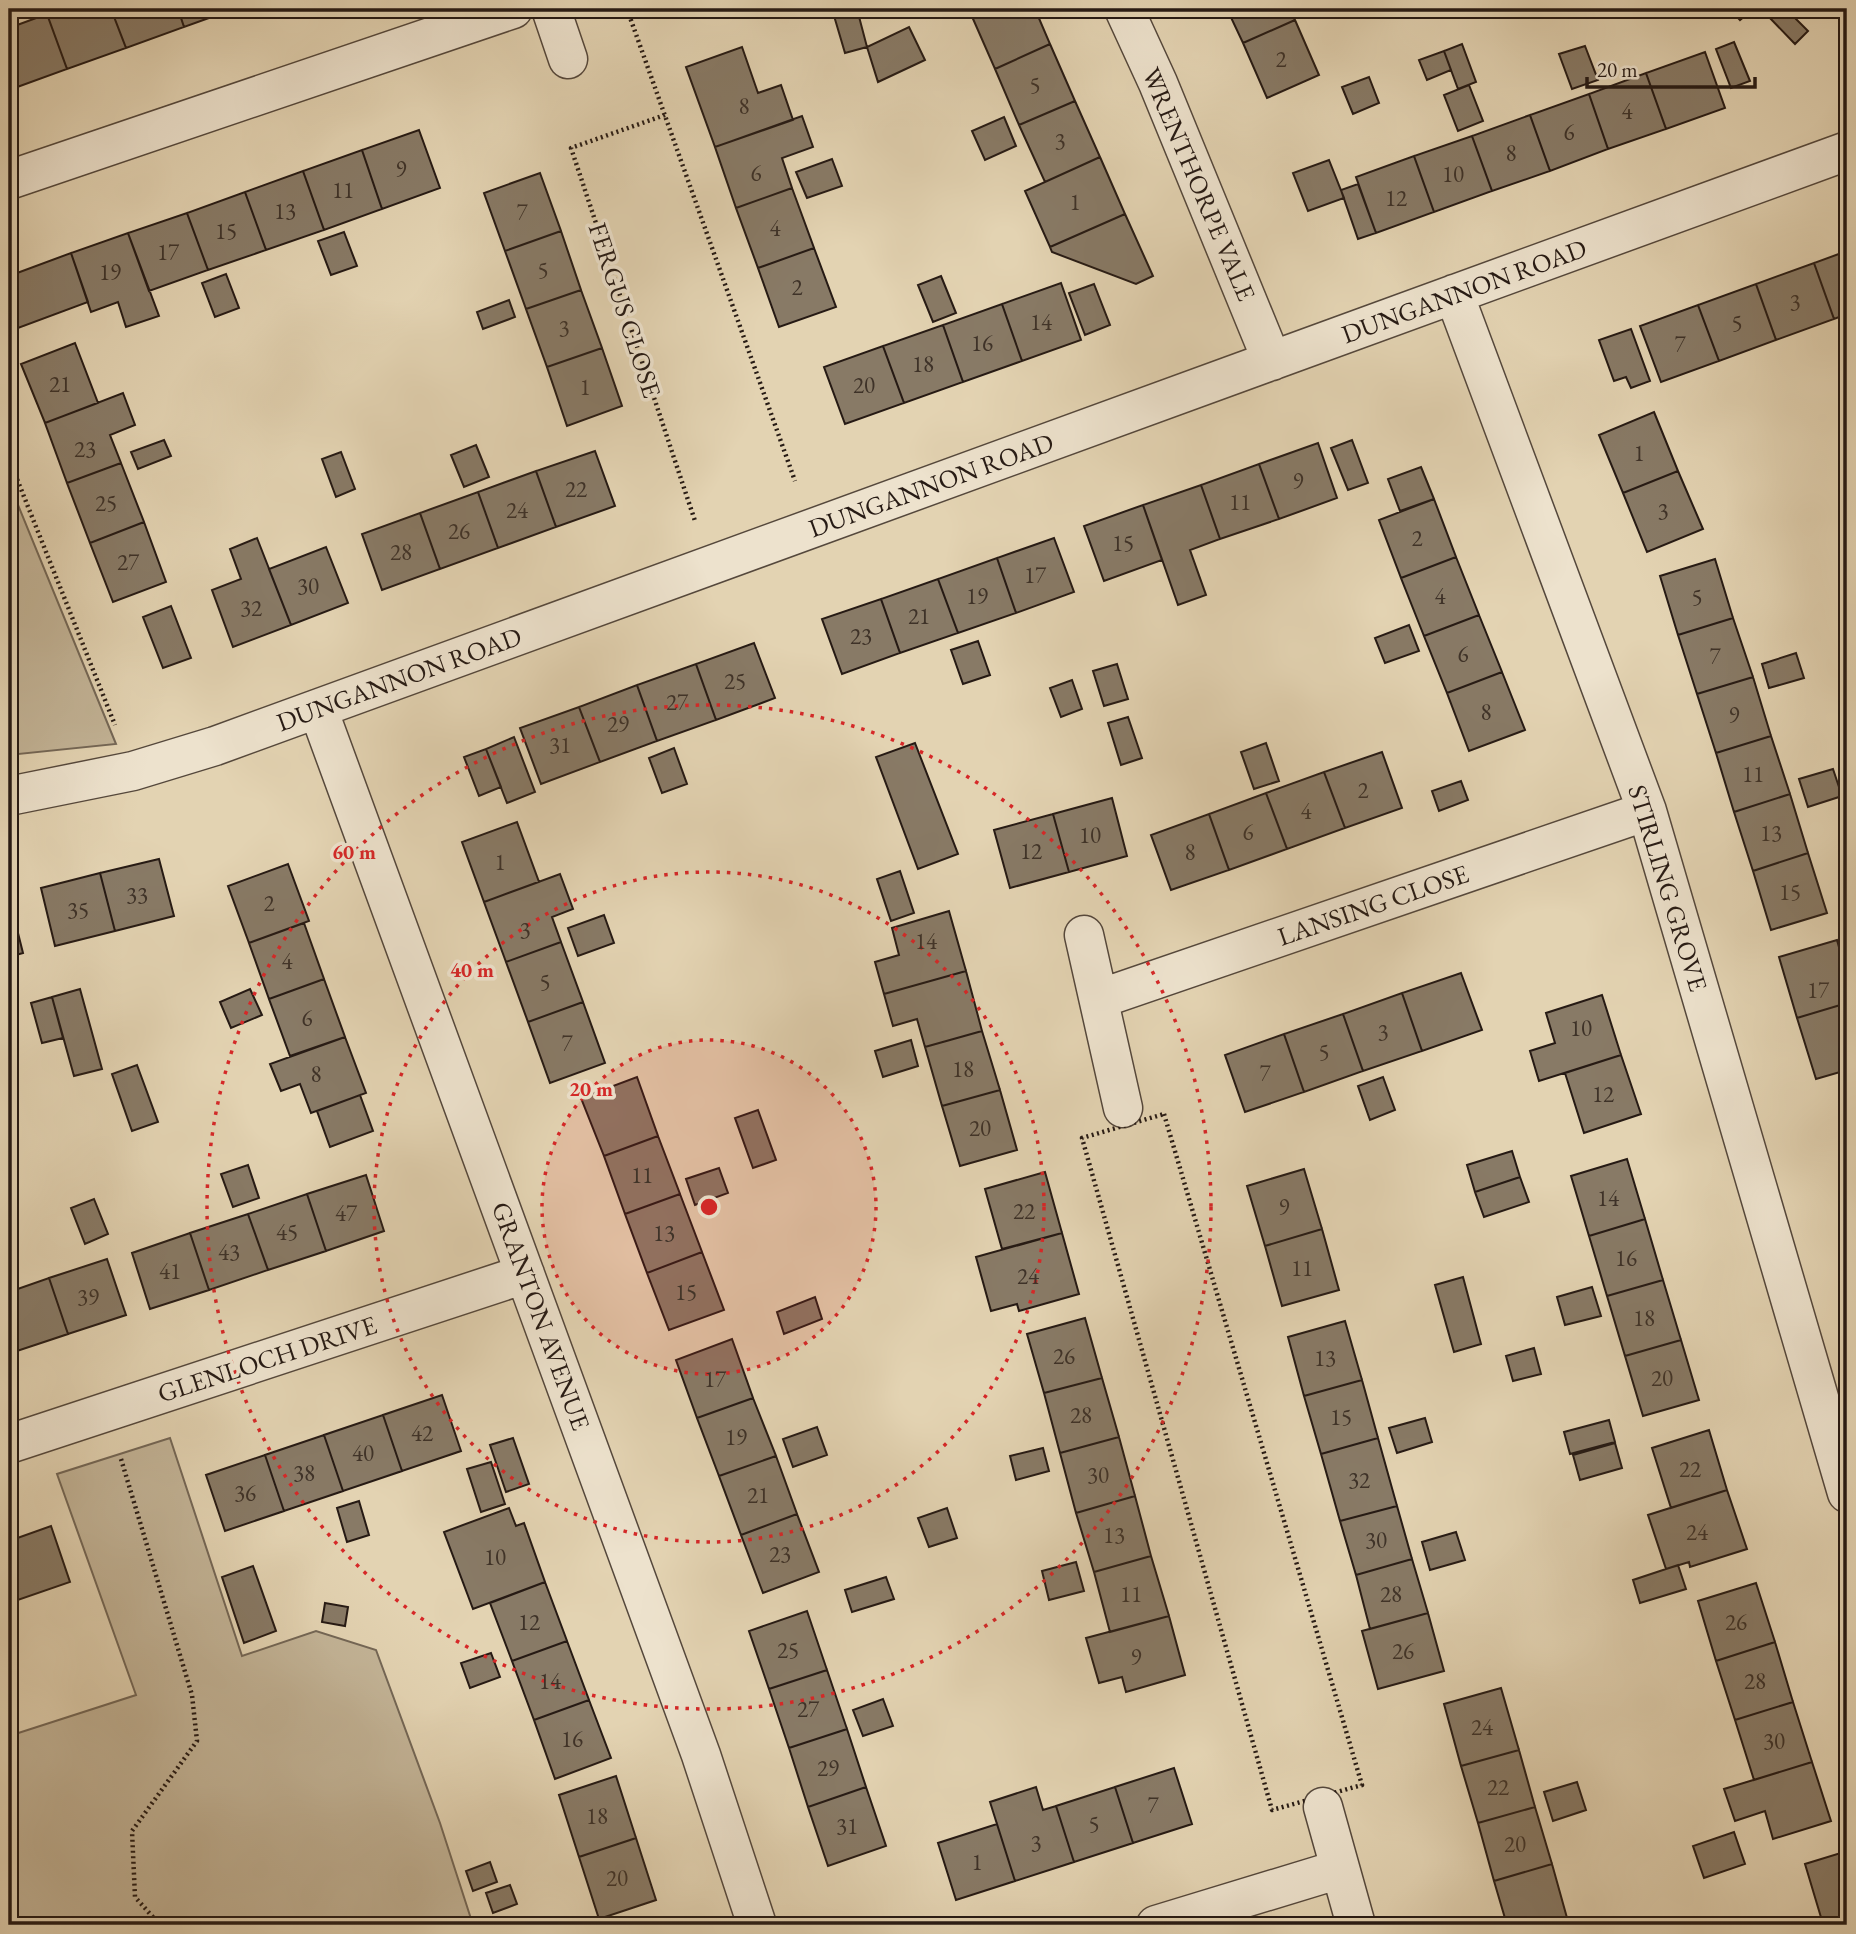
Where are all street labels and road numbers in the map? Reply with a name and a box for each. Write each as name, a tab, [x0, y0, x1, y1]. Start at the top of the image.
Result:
street label: WRENTHORPE VALE	[1134, 62, 1264, 306]
street label: FERGUS CLOSE	[581, 218, 669, 402]
street label: DUNGANNON ROAD	[1337, 231, 1591, 351]
street label: DUNGANNON ROAD	[804, 425, 1058, 545]
street label: DUNGANNON ROAD	[272, 619, 526, 739]
street label: STIRLING GROVE	[1620, 781, 1716, 996]
street label: LANSING CLOSE	[1273, 856, 1473, 954]
street label: GRANTON AVENUE	[484, 1197, 598, 1435]
street label: GLENLOCH DRIVE	[153, 1307, 381, 1410]

